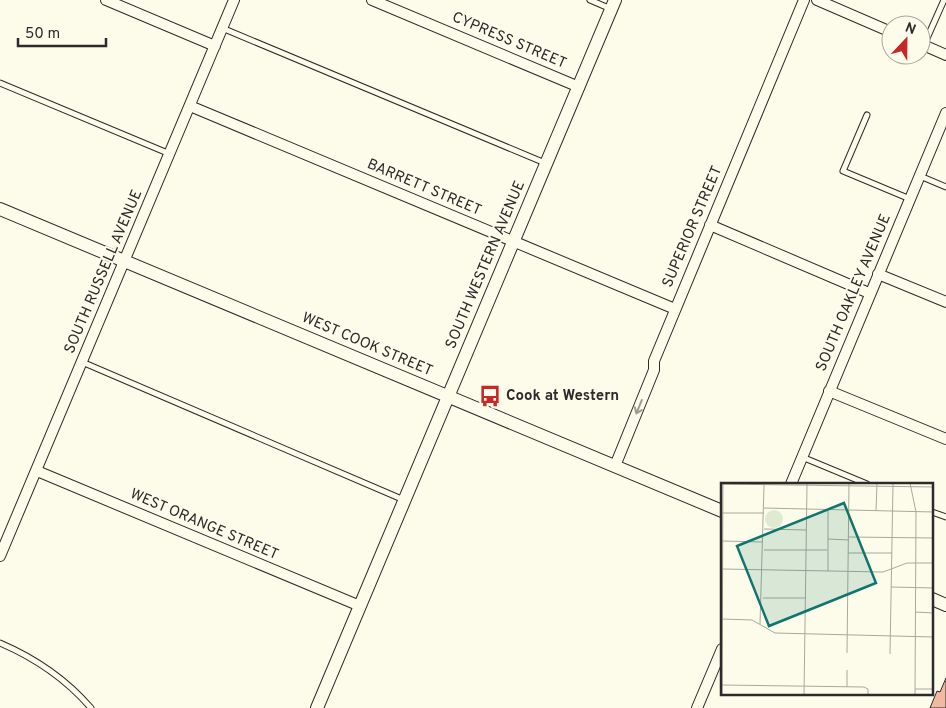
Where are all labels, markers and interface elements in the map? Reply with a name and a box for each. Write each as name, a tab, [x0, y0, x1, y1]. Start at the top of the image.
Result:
street label: CYPRESS STREET	[449, 8, 569, 74]
scale bar	[18, 15, 105, 47]
north arrow	[881, 15, 931, 65]
text: N	[902, 20, 918, 39]
text: 50 m	[25, 25, 60, 44]
street label: BARRETT STREET	[364, 155, 484, 221]
street label: SUPERIOR STREET	[659, 163, 727, 291]
street label: SOUTH WESTERN AVENUE	[442, 178, 530, 352]
street label: SOUTH RUSSELL AVENUE	[61, 187, 147, 357]
street label: SOUTH OAKLEY AVENUE	[812, 211, 896, 375]
street label: WEST COOK STREET	[299, 309, 435, 381]
bus stop icon: Cook at Western	[477, 383, 503, 409]
place label: Cook at Western	[506, 387, 619, 406]
one-way arrow	[634, 399, 643, 414]
inset map	[721, 483, 934, 696]
street label: WEST ORANGE STREET	[127, 485, 281, 565]

